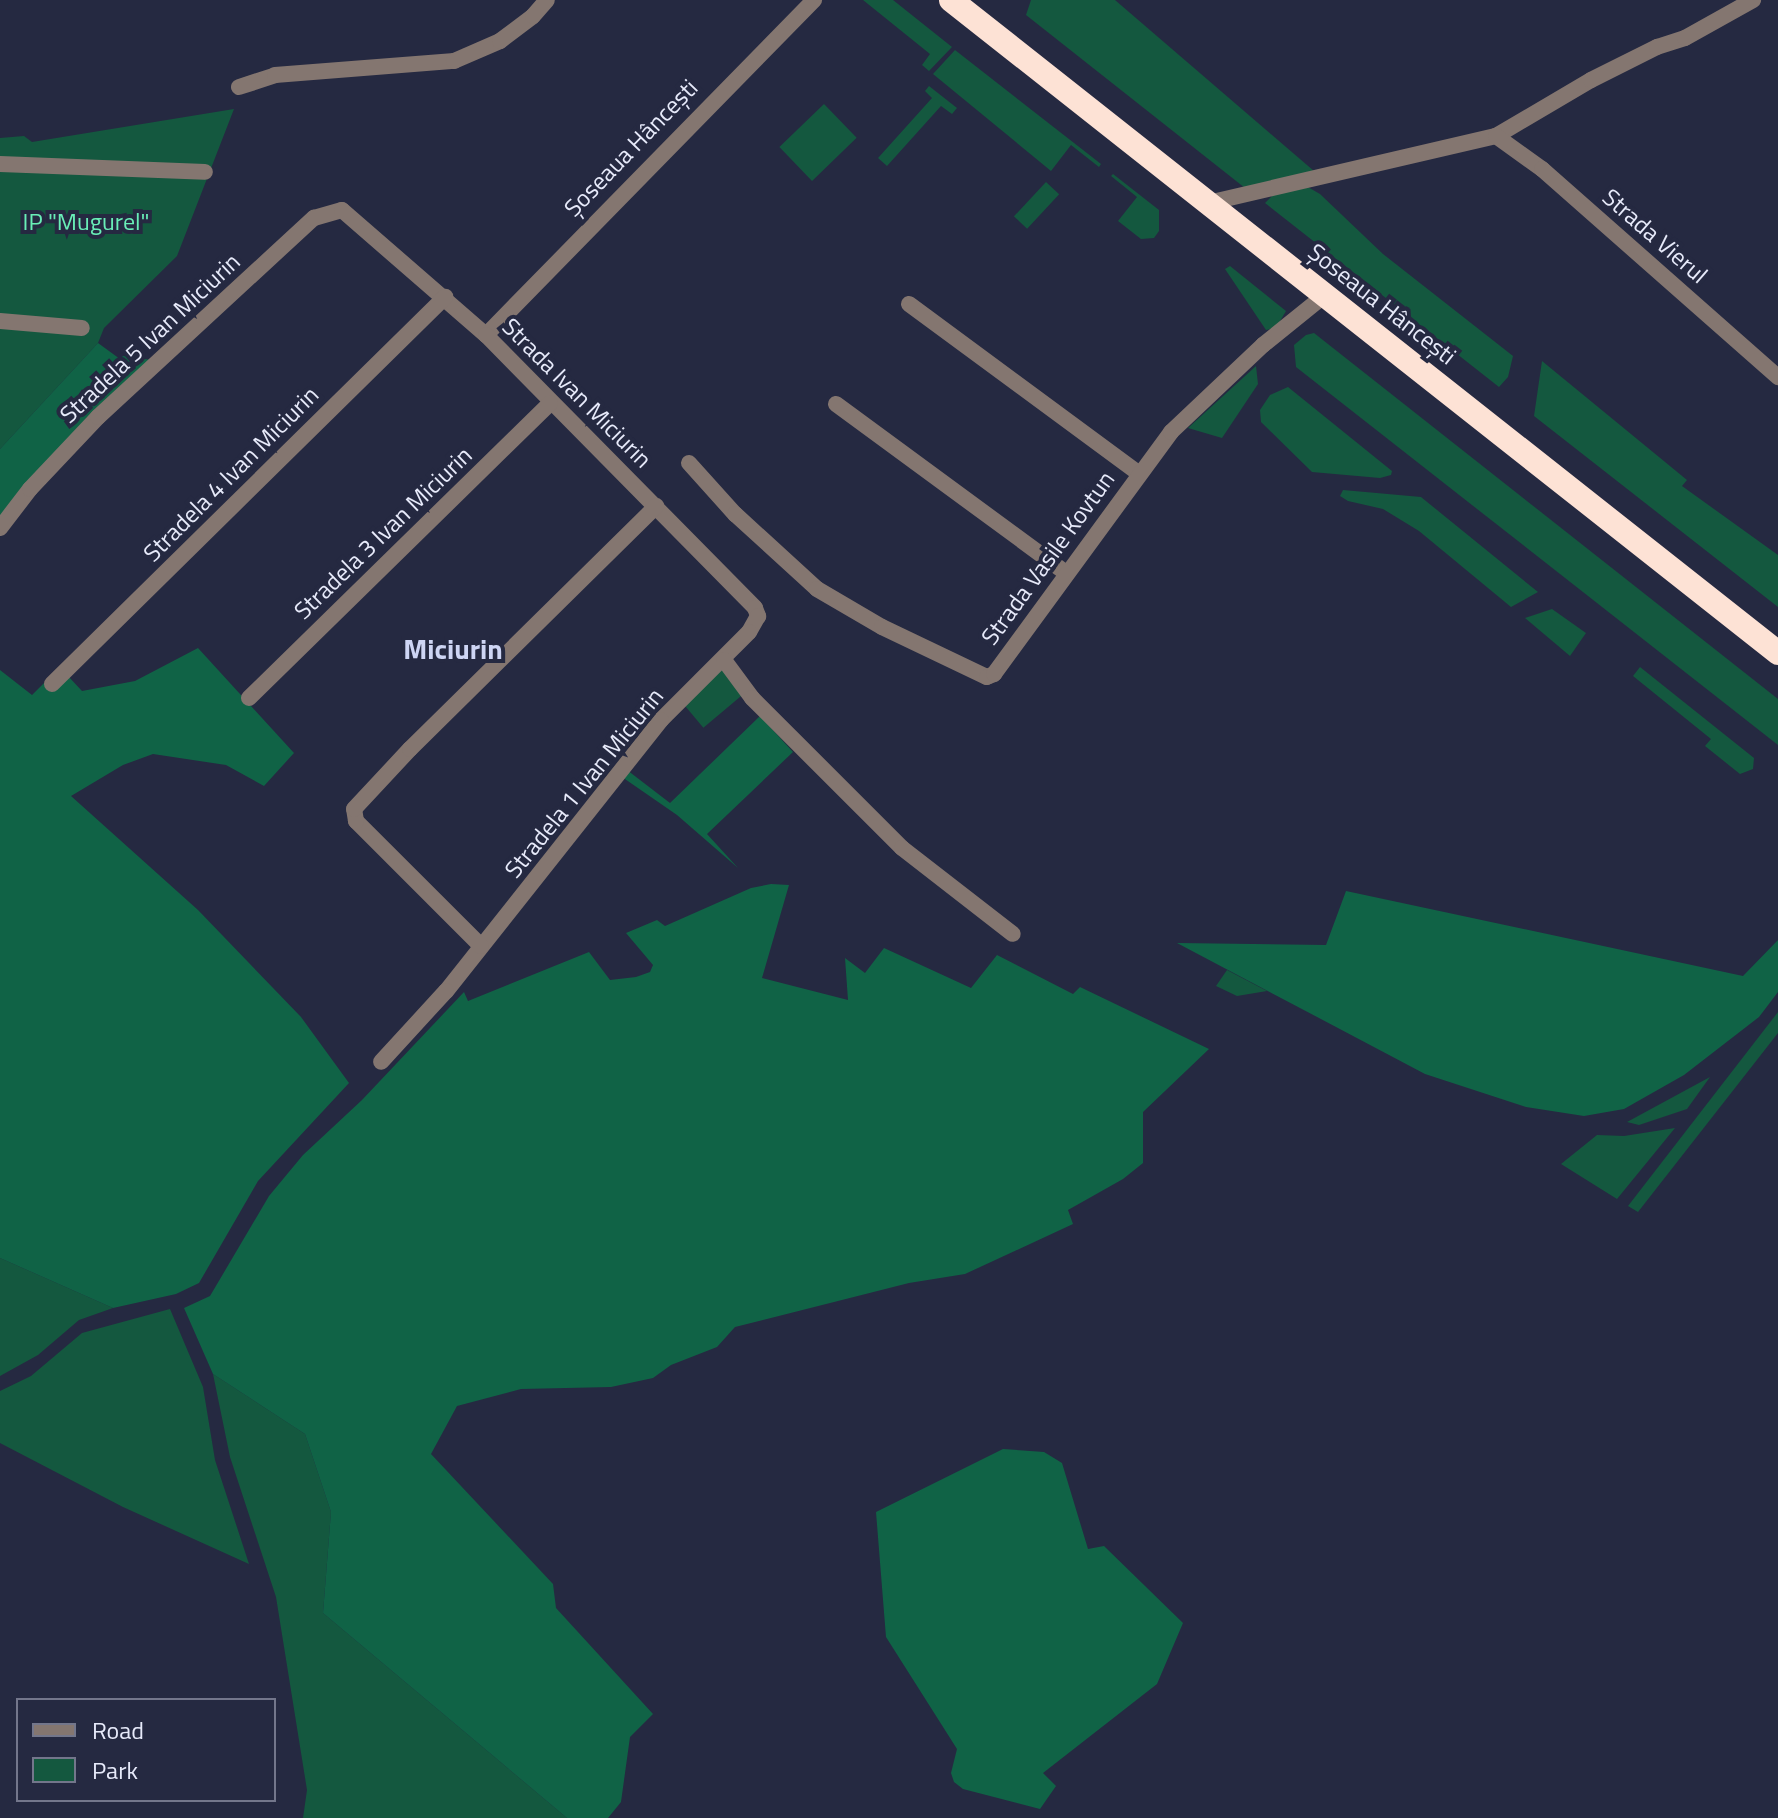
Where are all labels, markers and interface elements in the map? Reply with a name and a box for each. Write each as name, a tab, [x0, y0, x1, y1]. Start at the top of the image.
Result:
street label: Șoseaua Hâncești	[558, 73, 704, 223]
street label: Strada Vierul	[1597, 183, 1713, 289]
park label: IP "Mugurel"	[22, 208, 150, 236]
street label: Șoseaua Hâncești	[1302, 237, 1462, 371]
street label: Stradela 5 Ivan Miciurin	[54, 247, 246, 429]
street label: Strada Ivan Miciurin	[496, 312, 658, 474]
street label: Stradela 4 Ivan Miciurin	[137, 380, 325, 568]
street label: Stradela 3 Ivan Miciurin	[288, 441, 478, 625]
street label: Strada Vasile Kovtun	[975, 466, 1121, 650]
district label: Miciurin	[403, 632, 503, 666]
street label: Stradela 1 Ivan Miciurin	[499, 682, 669, 884]
legend	[16, 1698, 276, 1802]
text: Road	[92, 1712, 144, 1748]
text: Park	[92, 1752, 138, 1788]

